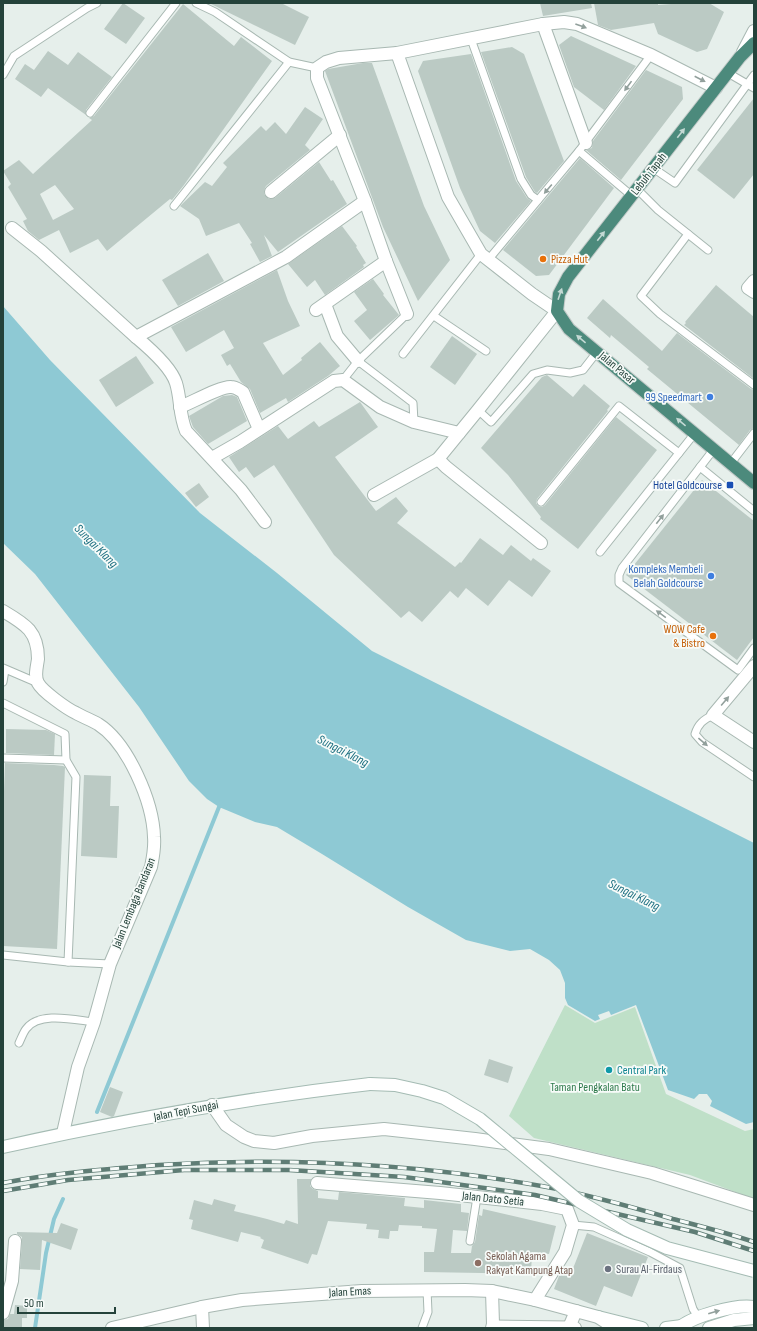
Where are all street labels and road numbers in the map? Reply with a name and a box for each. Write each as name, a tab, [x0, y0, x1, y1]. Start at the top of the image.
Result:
street label: Lebuh Tapah	[628, 150, 670, 198]
street label: Jalan Pasar	[595, 348, 639, 388]
street label: Jalan Lembaga Bandaran	[109, 856, 159, 951]
street label: Jalan Tepi Sungai	[151, 1097, 220, 1125]
street label: Jalan Dato Setia	[460, 1188, 525, 1210]
street label: Jalan Emas	[327, 1283, 372, 1301]

